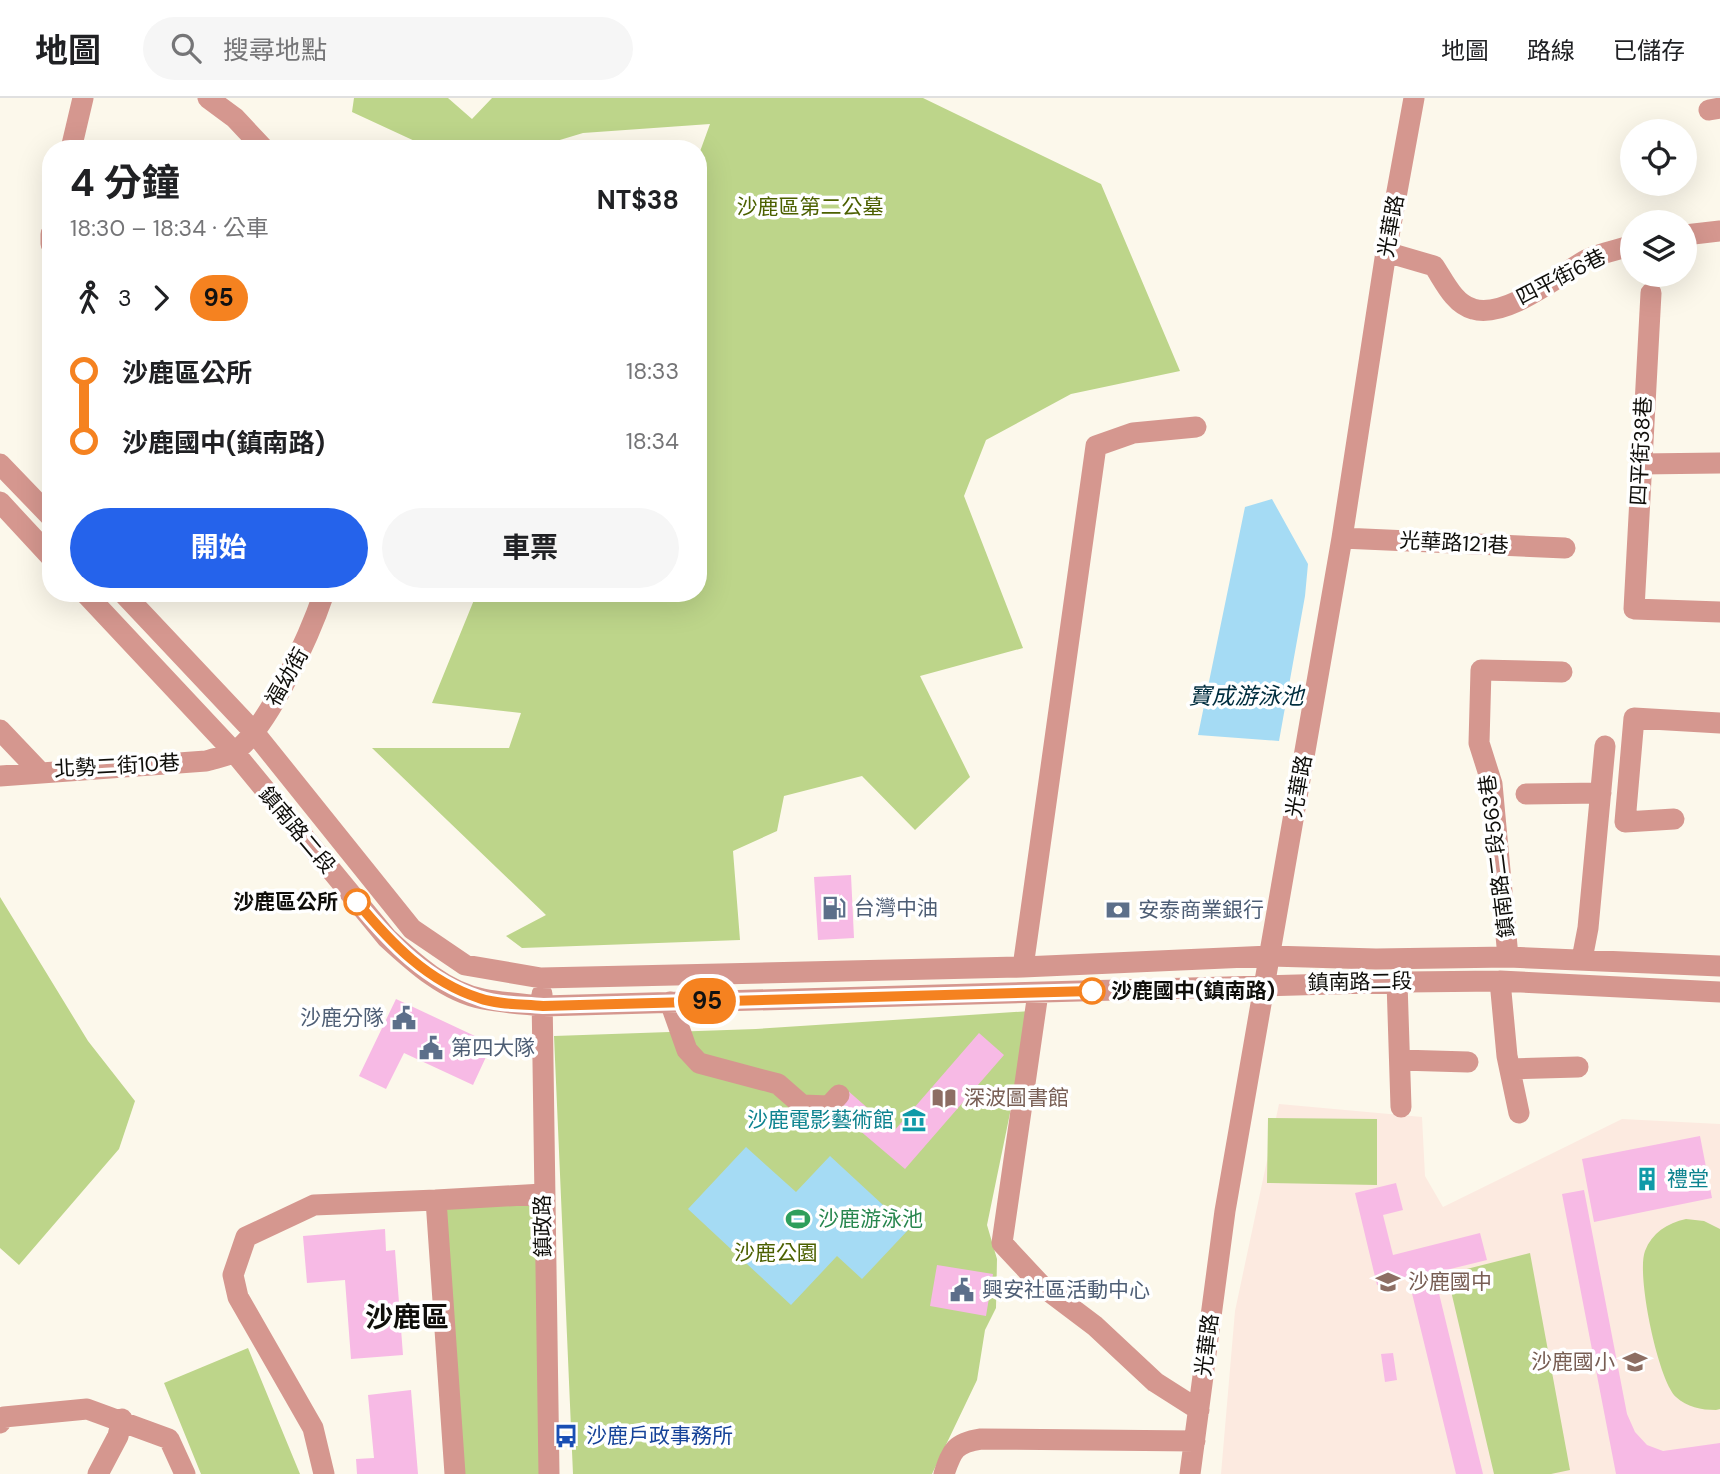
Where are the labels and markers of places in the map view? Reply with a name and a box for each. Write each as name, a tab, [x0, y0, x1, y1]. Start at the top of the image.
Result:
place label: 沙鹿區公所	[233, 888, 338, 916]
marker: 沙鹿區公所	[344, 889, 370, 915]
fuel station icon: 台灣中油	[820, 894, 848, 922]
place label: 台灣中油	[854, 894, 938, 922]
bank icon: 安泰商業銀行	[1104, 896, 1132, 924]
place label: 安泰商業銀行	[1138, 896, 1264, 924]
place label: 沙鹿國中(鎮南路)	[1111, 977, 1275, 1005]
marker: 沙鹿國中(鎮南路)	[1079, 978, 1105, 1004]
place label: 沙鹿分隊	[300, 1004, 384, 1032]
public building icon: 沙鹿分隊	[390, 1004, 418, 1032]
public building icon: 第四大隊	[417, 1034, 445, 1062]
place label: 第四大隊	[451, 1034, 535, 1062]
library icon: 深波圖書館	[930, 1084, 958, 1112]
place label: 深波圖書館	[964, 1084, 1069, 1112]
place label: 沙鹿電影藝術館	[747, 1106, 894, 1134]
museum icon: 沙鹿電影藝術館	[900, 1106, 928, 1134]
building icon: 禮堂	[1633, 1165, 1661, 1193]
place label: 禮堂	[1667, 1165, 1709, 1193]
sports icon: 沙鹿游泳池	[784, 1205, 812, 1233]
place label: 沙鹿游泳池	[818, 1205, 923, 1233]
school or university icon: 沙鹿國中	[1374, 1268, 1402, 1296]
place label: 沙鹿國中	[1408, 1268, 1492, 1296]
public building icon: 興安社區活動中心	[948, 1276, 976, 1304]
place label: 興安社區活動中心	[982, 1276, 1150, 1304]
place label: 沙鹿國小	[1531, 1348, 1615, 1376]
school or university icon: 沙鹿國小	[1621, 1348, 1649, 1376]
bus stop icon: 沙鹿戶政事務所	[552, 1422, 580, 1450]
place label: 沙鹿戶政事務所	[586, 1422, 733, 1450]

